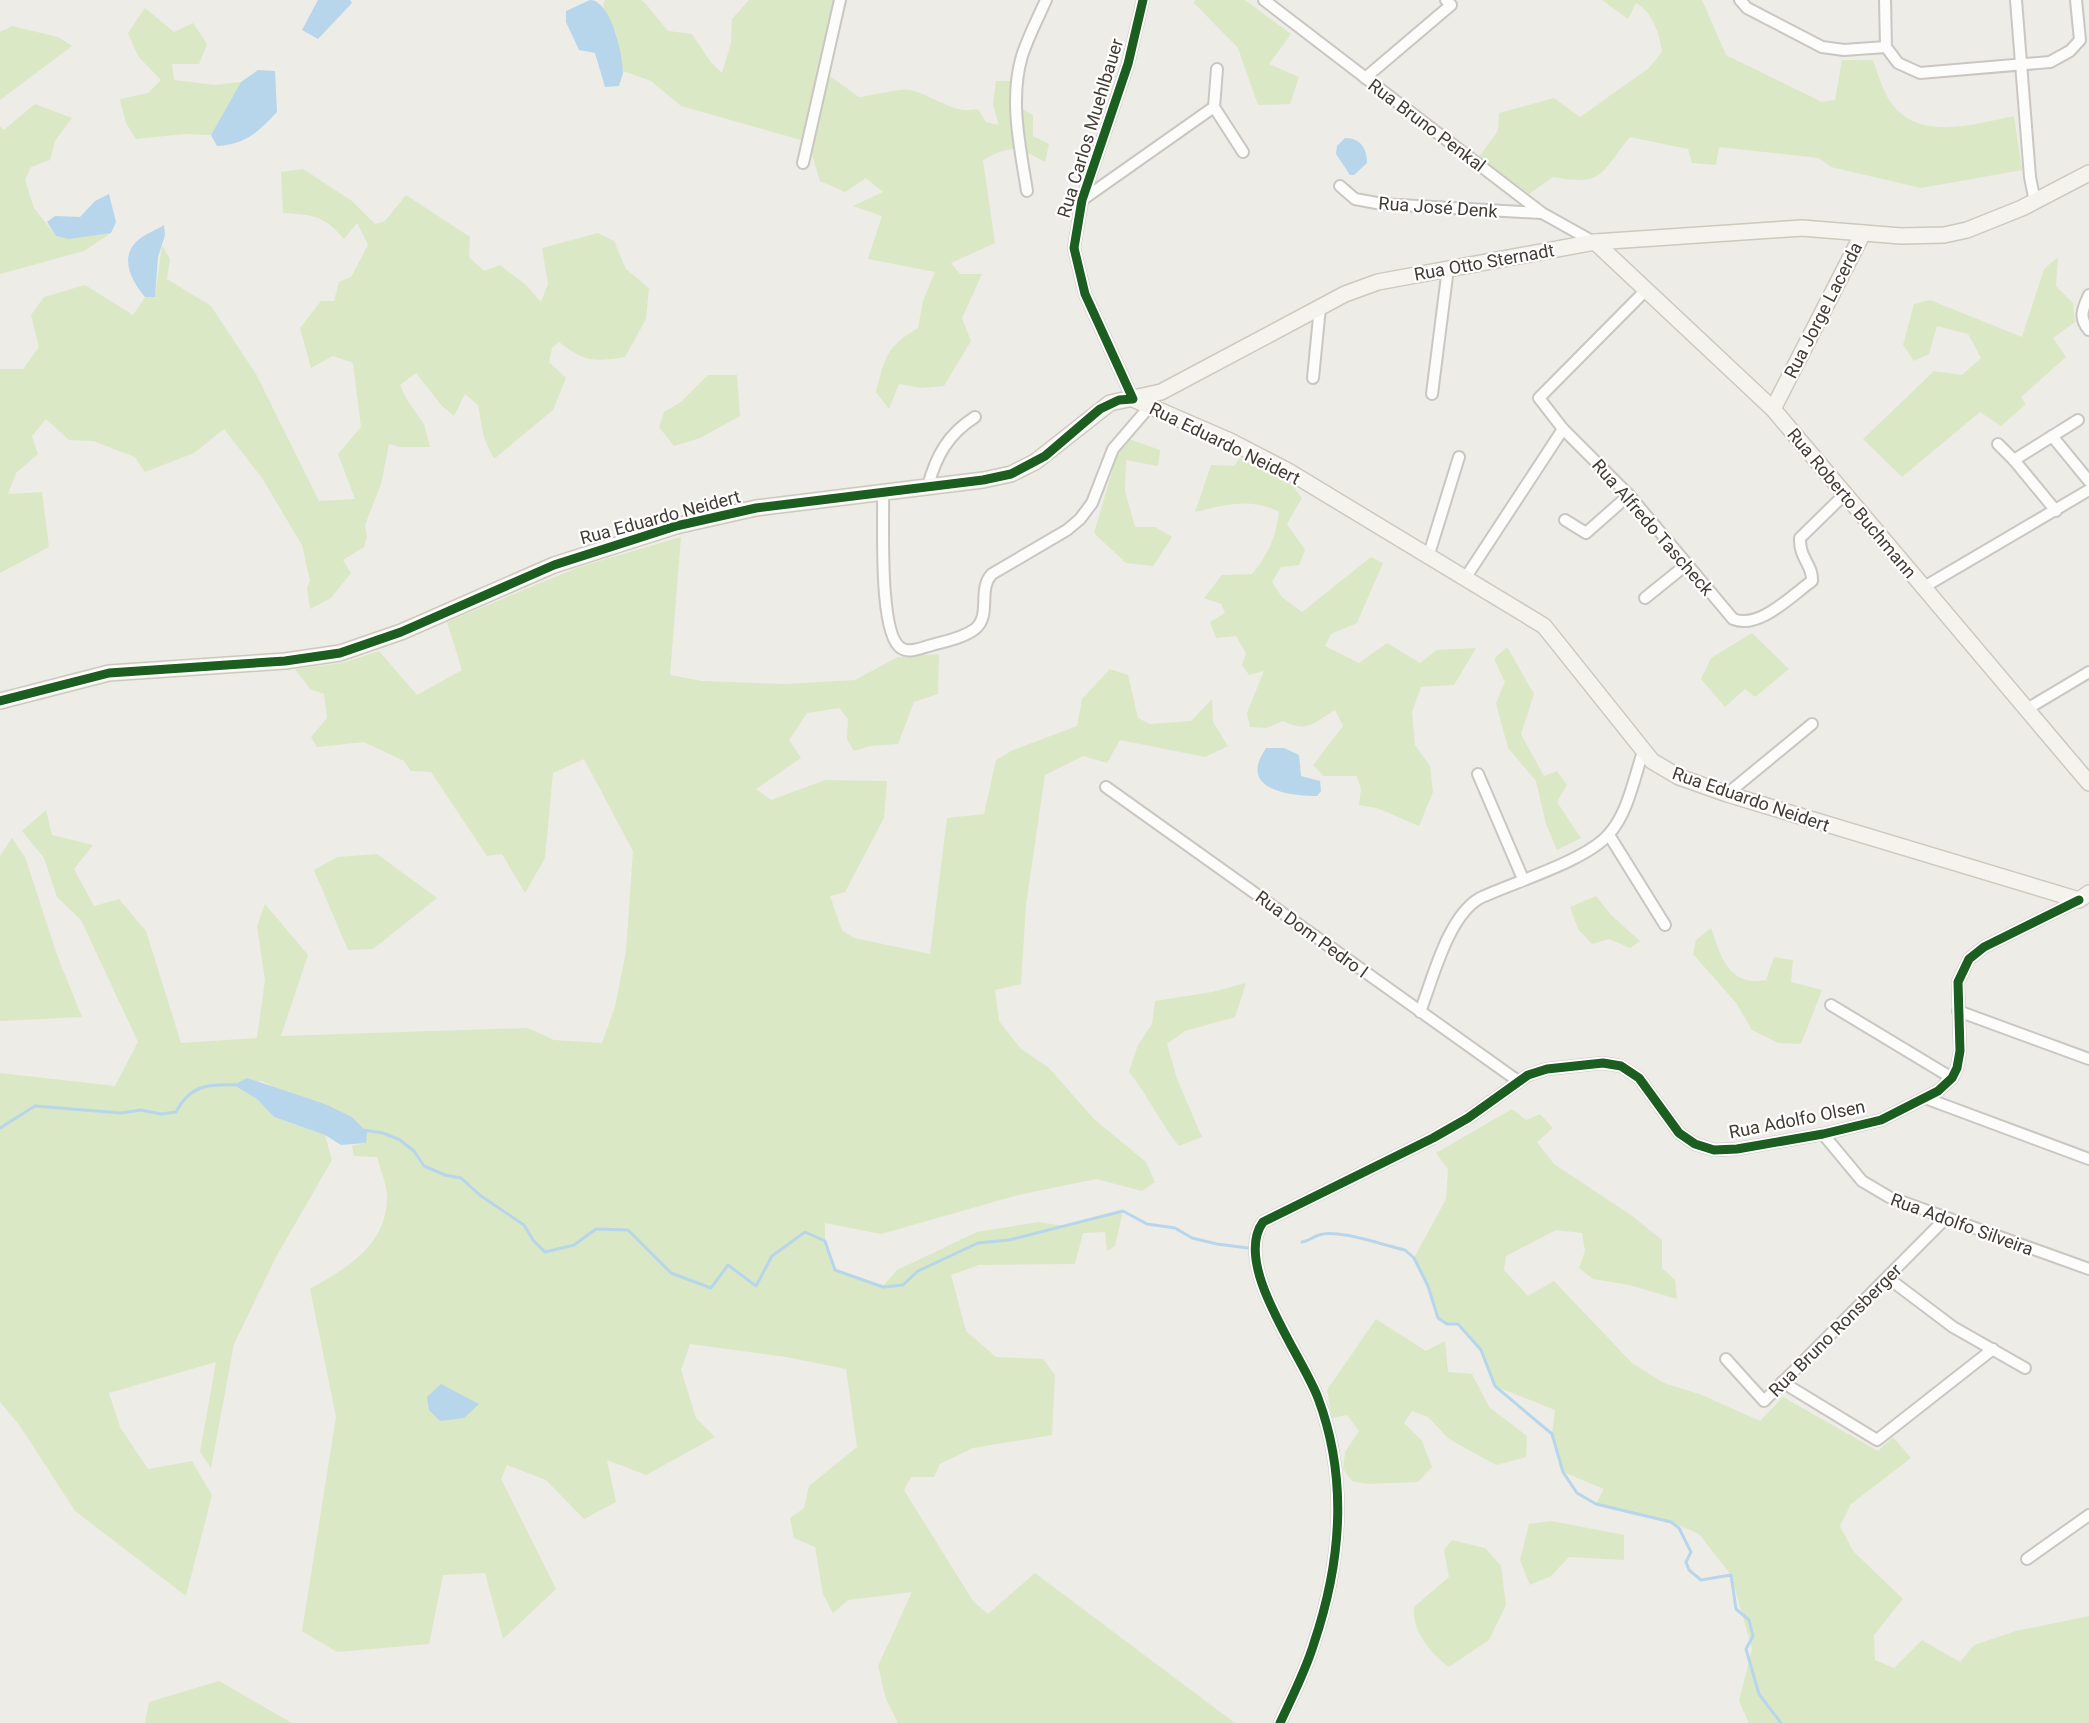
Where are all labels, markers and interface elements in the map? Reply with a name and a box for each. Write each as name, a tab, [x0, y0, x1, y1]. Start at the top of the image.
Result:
street label: Rua Carlos Muehlbauer	[1053, 36, 1127, 220]
street label: Rua Bruno Penkal	[1364, 74, 1490, 176]
street label: Rua José Denk	[1378, 192, 1499, 222]
street label: Rua Jorge Lacerda	[1780, 238, 1866, 382]
street label: Rua Otto Sternadt	[1412, 239, 1556, 285]
street label: Rua Eduardo Neidert	[1146, 397, 1304, 489]
street label: Rua Roberto Buchmann	[1783, 424, 1921, 582]
street label: Rua Alfredo Tascheck	[1588, 454, 1719, 600]
street label: Rua Eduardo Neidert	[578, 485, 742, 548]
street label: Rua Eduardo Neidert	[1670, 762, 1832, 836]
street label: Rua Dom Pedro I	[1252, 886, 1372, 982]
street label: Rua Adolfo Olsen	[1727, 1095, 1867, 1143]
street label: Rua Adolfo Silveira	[1888, 1188, 2036, 1260]
street label: Rua Bruno Ronsberger	[1764, 1259, 1906, 1401]

